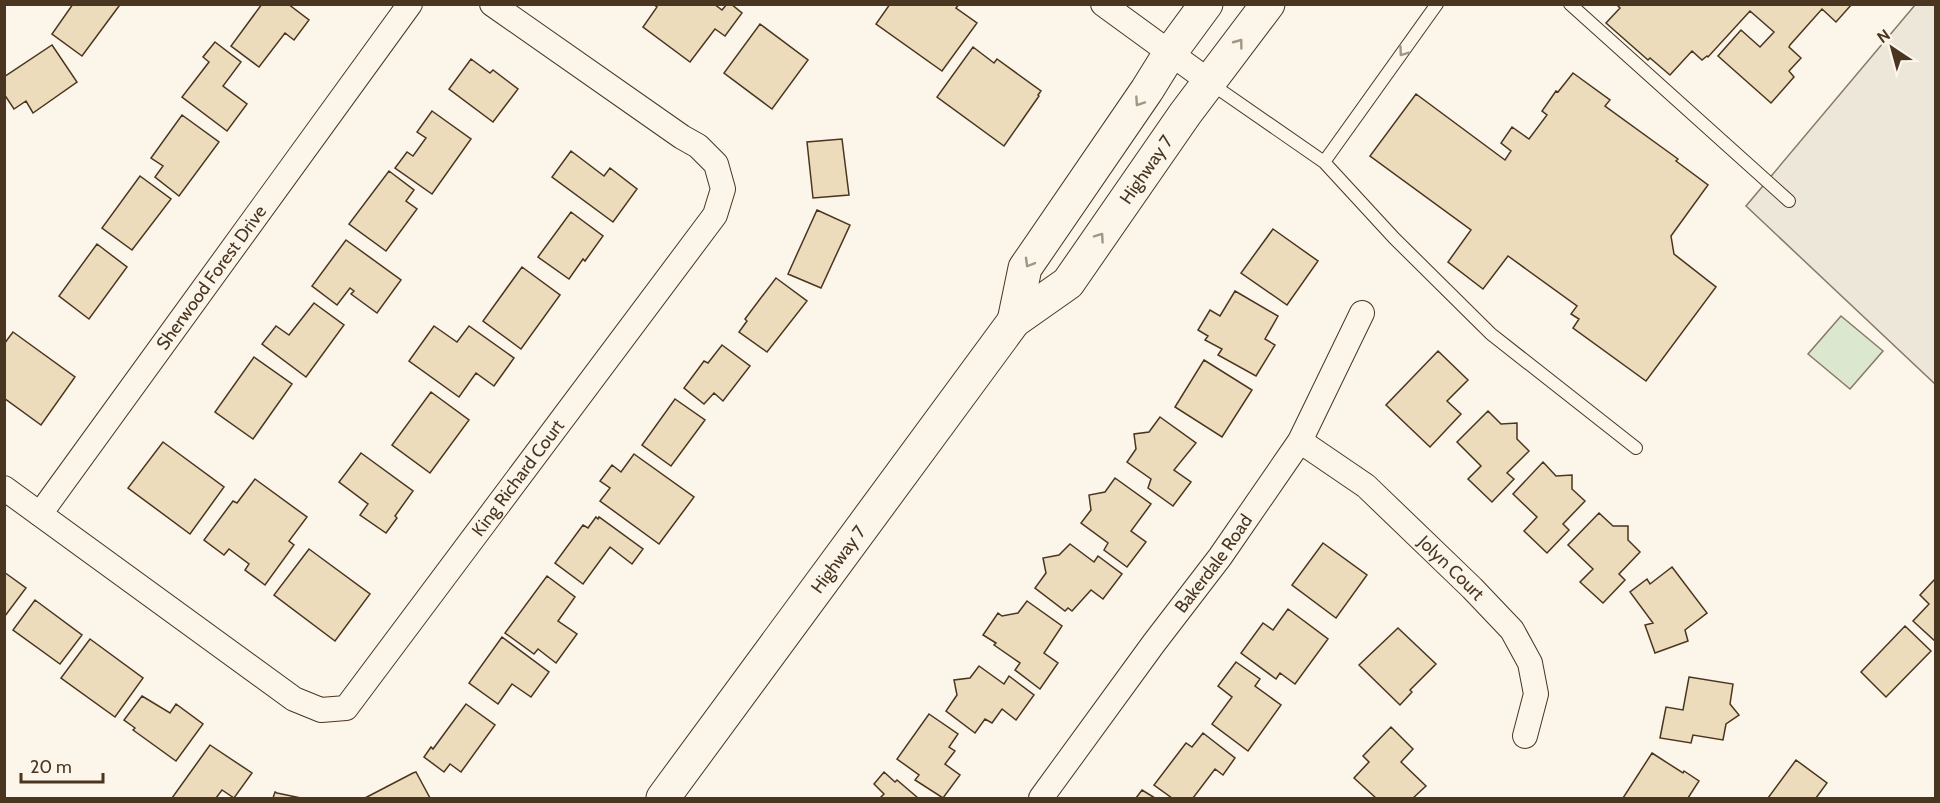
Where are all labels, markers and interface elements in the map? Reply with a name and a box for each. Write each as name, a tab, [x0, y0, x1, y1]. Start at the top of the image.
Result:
north arrow	[1862, 18, 1922, 78]
text: N	[1873, 25, 1894, 47]
one-way arrow	[1232, 39, 1243, 50]
one-way arrow	[1399, 45, 1410, 56]
one-way arrow	[1135, 96, 1146, 107]
street label: Highway 7	[1115, 131, 1178, 208]
street label: Sherwood Forest Drive	[152, 201, 271, 354]
one-way arrow	[1093, 233, 1104, 244]
one-way arrow	[1025, 257, 1036, 267]
street label: King Richard Court	[467, 415, 569, 541]
street label: Bakerdale Road	[1170, 510, 1257, 617]
street label: Highway 7	[806, 521, 871, 598]
street label: Jolyn Court	[1413, 530, 1489, 605]
scale bar	[21, 746, 104, 784]
text: 20 m	[30, 756, 72, 778]

